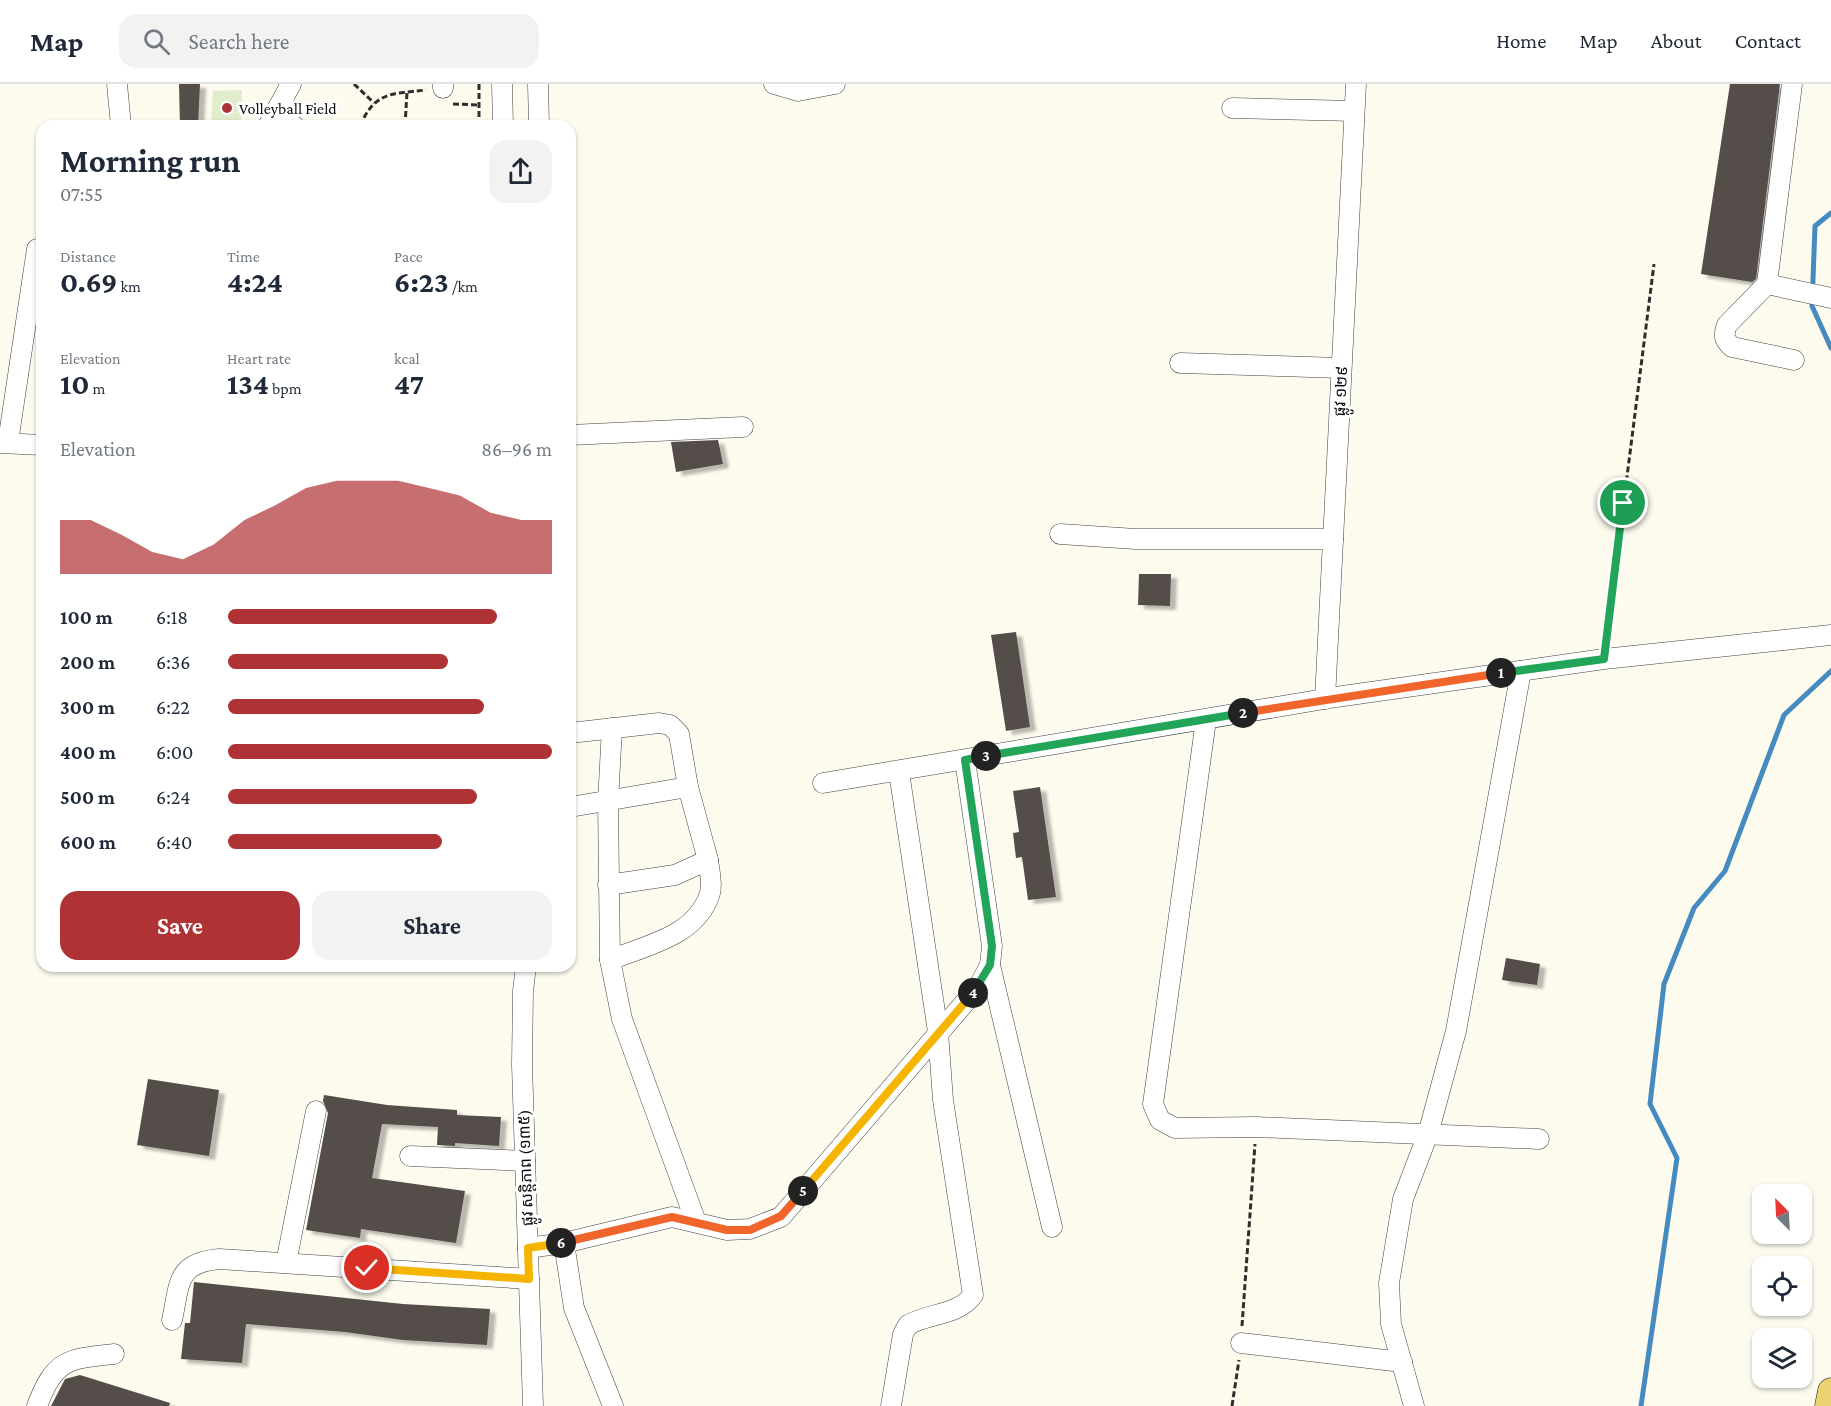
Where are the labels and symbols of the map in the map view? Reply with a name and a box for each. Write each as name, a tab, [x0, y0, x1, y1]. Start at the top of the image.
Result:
place label: Volleyball Field	[239, 100, 337, 118]
marker: Volleyball Field	[220, 101, 234, 115]
street label: ផ្លូវ ១២៩	[1331, 365, 1356, 417]
pin	[1597, 477, 1648, 528]
pin: 1	[1486, 658, 1516, 688]
pin: 2	[1228, 698, 1258, 728]
pin: 3	[971, 741, 1001, 771]
pin: 4	[958, 978, 988, 1008]
street label: ផ្លូវ សន្តិភាព (១៣៥)	[514, 1109, 542, 1227]
pin: 5	[788, 1176, 818, 1206]
north arrow	[1752, 1184, 1812, 1244]
pin: 6	[546, 1228, 576, 1258]
pin	[341, 1242, 392, 1293]

